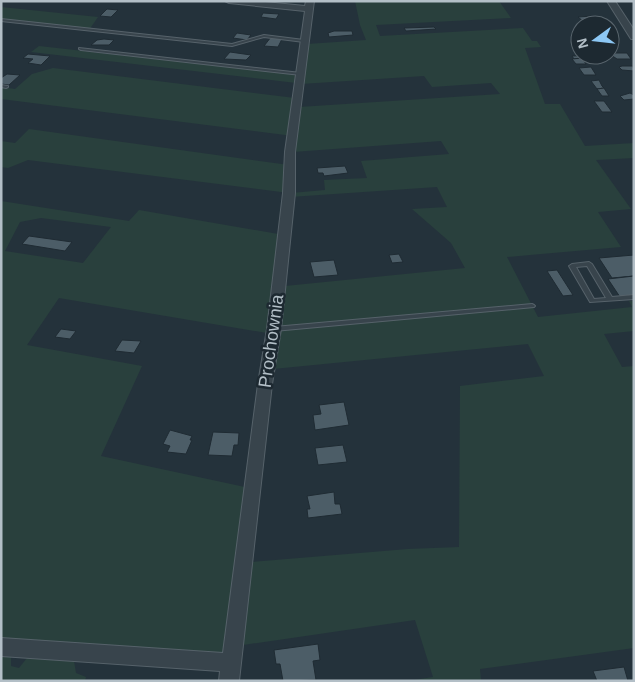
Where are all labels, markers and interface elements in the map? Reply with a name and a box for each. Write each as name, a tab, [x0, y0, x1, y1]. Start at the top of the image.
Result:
north arrow	[570, 15, 620, 65]
text: N	[573, 36, 591, 50]
street label: Prochownia	[255, 292, 288, 389]

